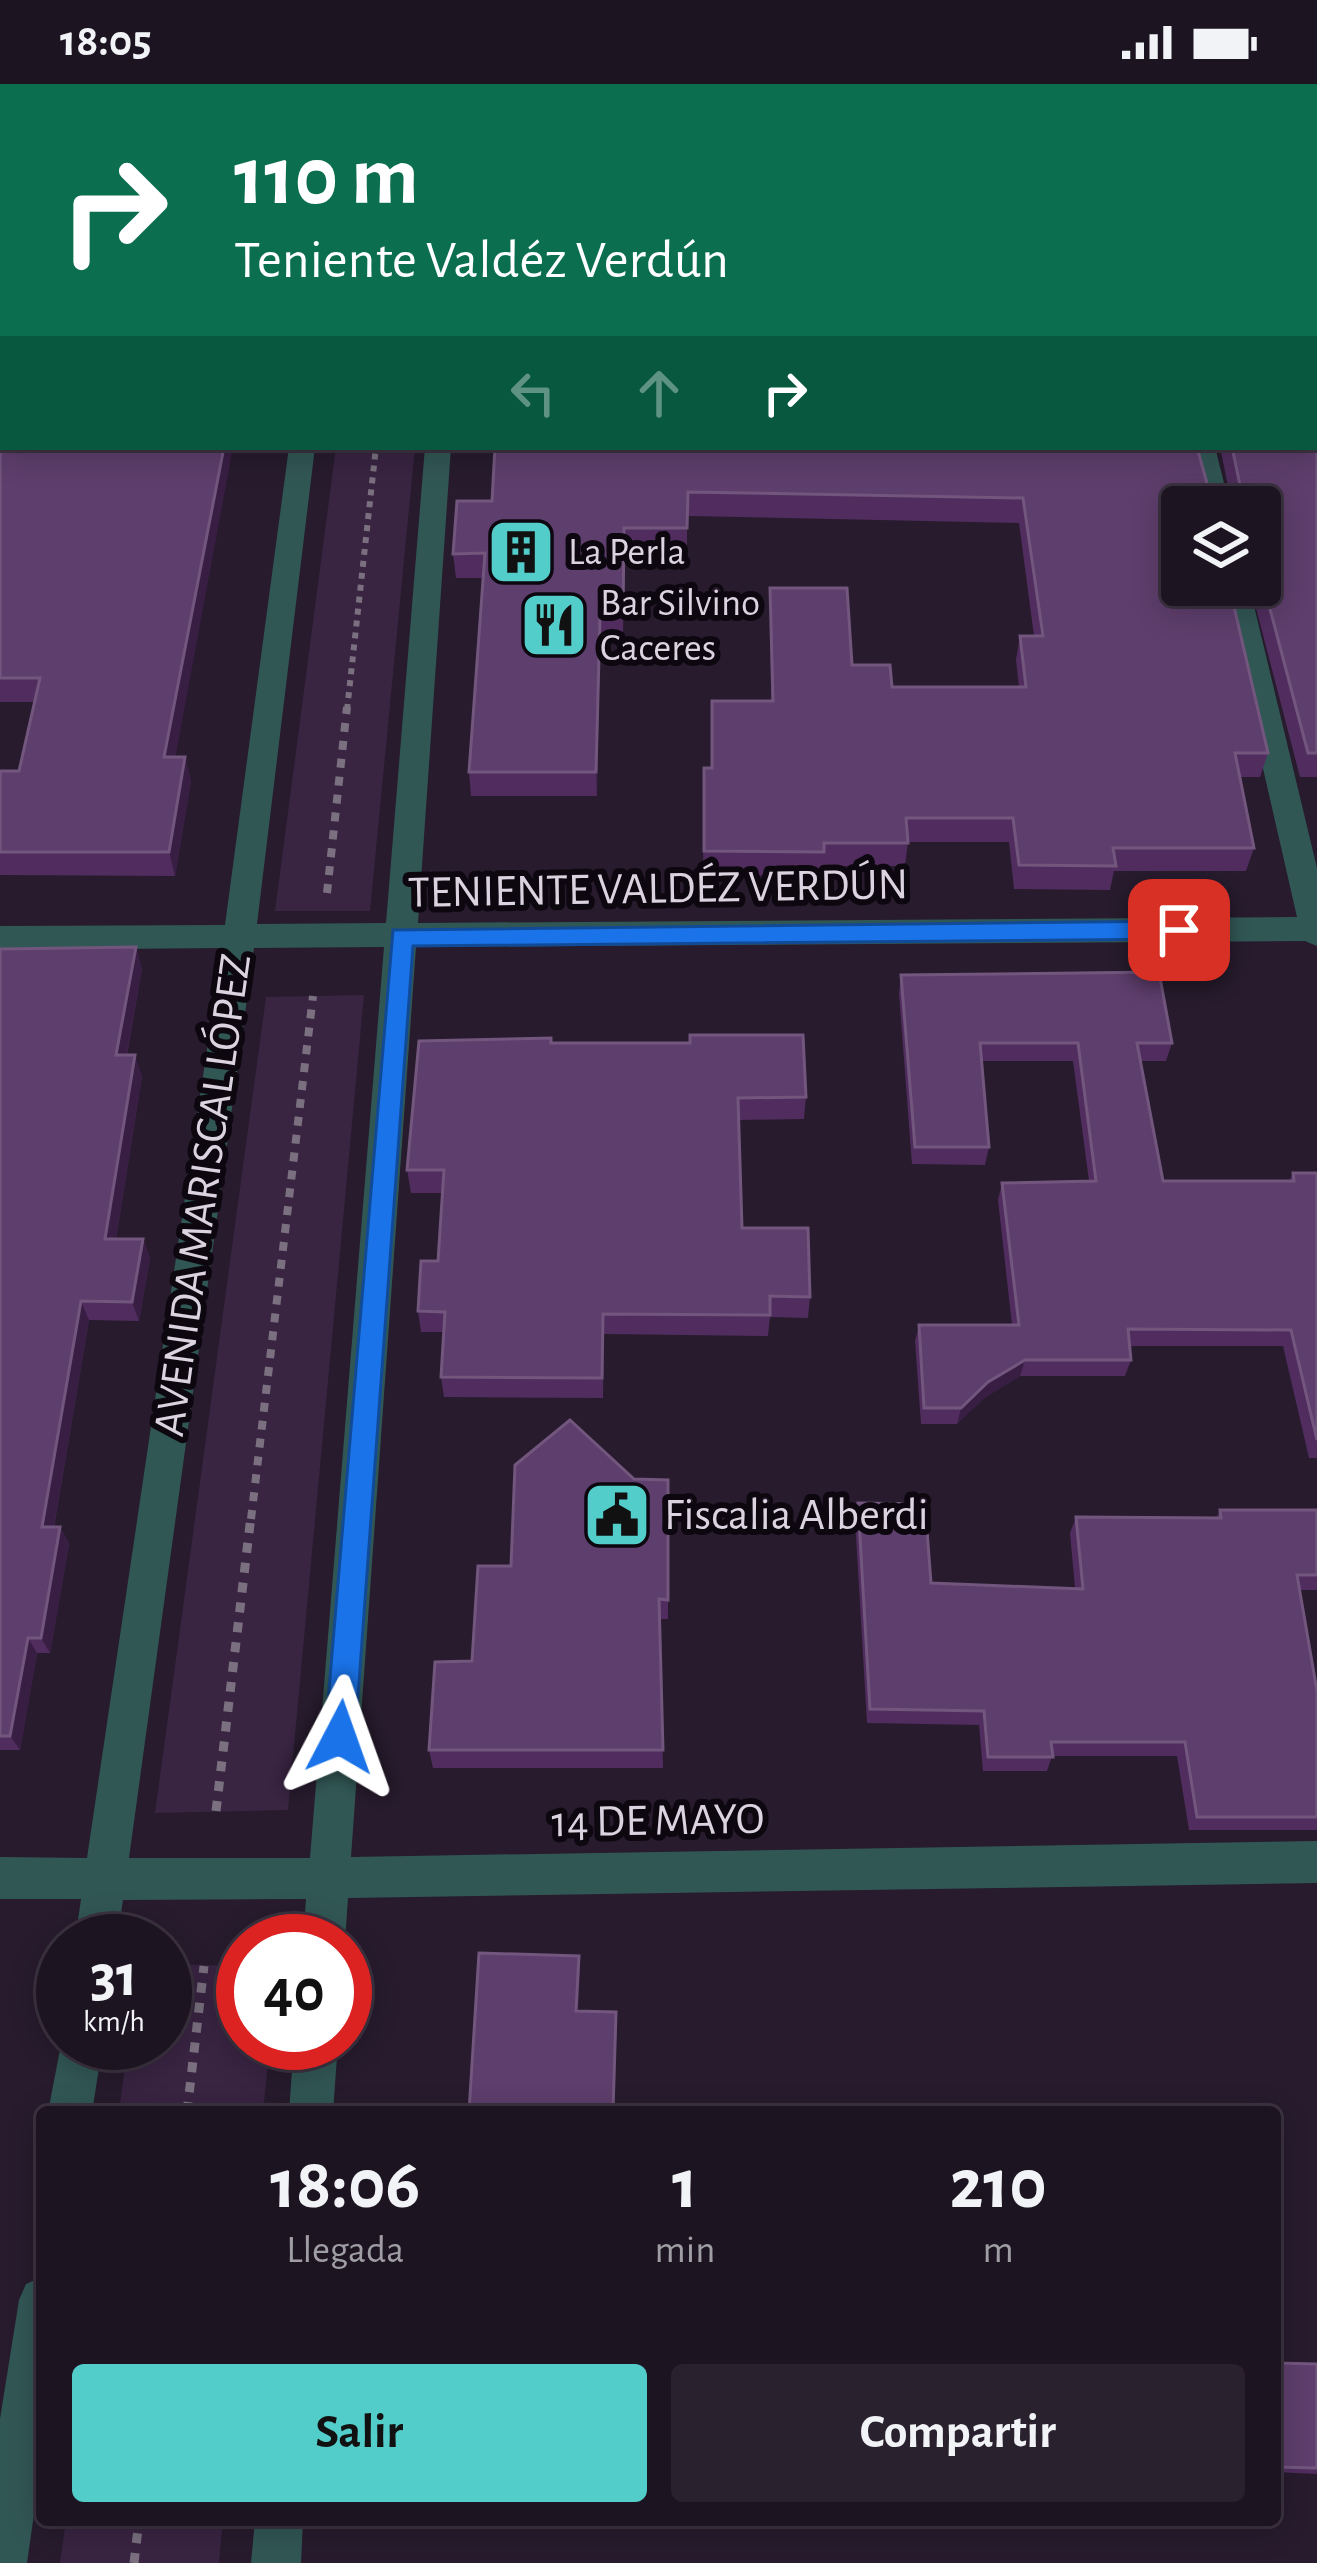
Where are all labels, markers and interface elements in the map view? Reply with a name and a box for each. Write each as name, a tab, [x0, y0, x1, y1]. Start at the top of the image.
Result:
text: 18:05	[60, 19, 152, 64]
icon: right	[36, 132, 192, 288]
text: 110 m	[234, 136, 419, 220]
text: Teniente Valdéz Verdún	[234, 234, 729, 288]
icon: left	[500, 360, 566, 426]
icon: ahead	[626, 360, 692, 426]
icon: right	[752, 360, 818, 426]
map controls	[1161, 486, 1281, 606]
button: layers	[1161, 486, 1281, 606]
building icon: La Perla	[486, 517, 556, 587]
place label: La Perla	[568, 533, 686, 572]
place label: Bar Silvino Caceres	[600, 584, 760, 668]
restaurant icon: Bar Silvino Caceres	[519, 590, 589, 660]
street label: TENIENTE VALDÉZ VERDÚN	[407, 858, 909, 916]
pin	[1128, 879, 1230, 981]
icon: arrive	[1146, 897, 1212, 963]
street label: AVENIDA MARISCAL LÓPEZ	[144, 950, 259, 1439]
public building icon: Fiscalia Alberdi	[582, 1480, 652, 1550]
place label: Fiscalia Alberdi	[664, 1493, 929, 1538]
position arrow	[277, 1674, 403, 1800]
street label: 14 DE MAYO	[551, 1797, 765, 1845]
speed limit sign: 40	[216, 1914, 372, 2070]
text: 31	[90, 1947, 138, 2007]
text: km/h	[83, 2007, 145, 2037]
text: 18:06	[270, 2149, 420, 2221]
text: 1	[672, 2149, 698, 2221]
text: 210	[949, 2149, 1047, 2221]
text: Llegada	[286, 2231, 404, 2270]
text: min	[655, 2231, 715, 2270]
text: m	[983, 2231, 1014, 2270]
button: Salir	[72, 2364, 647, 2502]
button: Compartir	[671, 2364, 1245, 2502]

